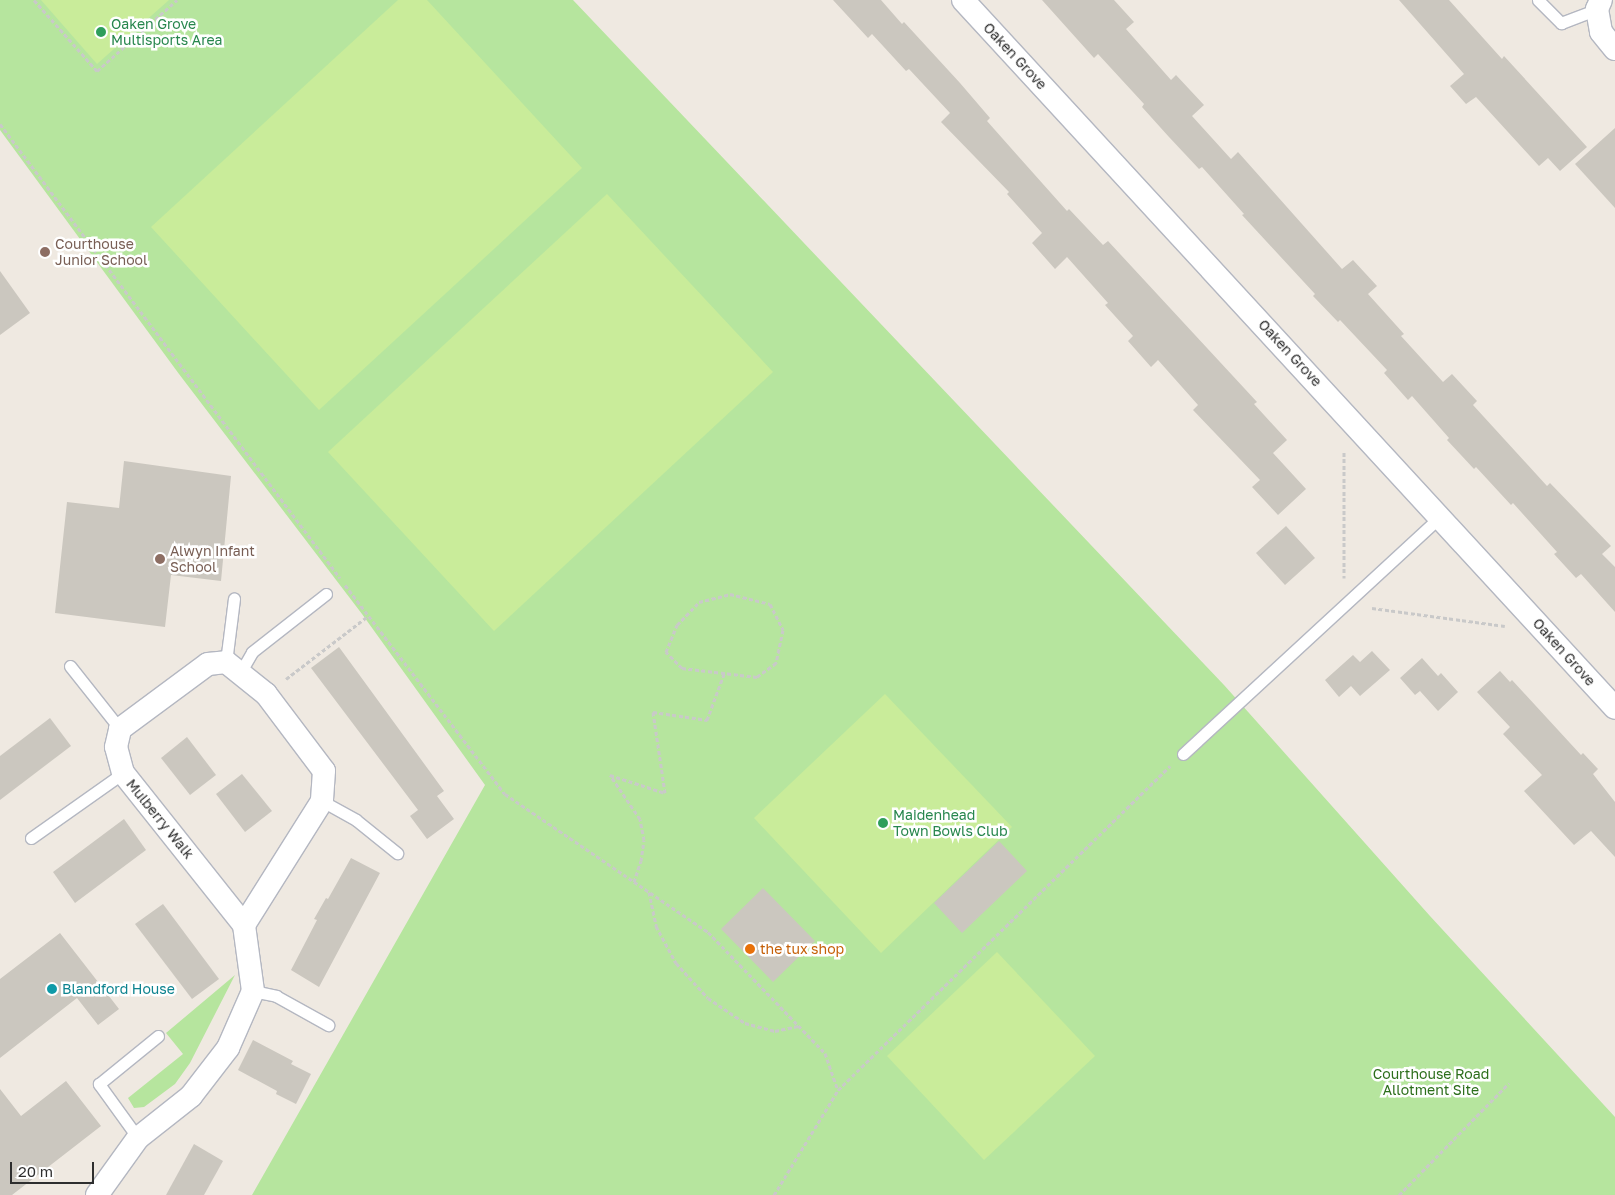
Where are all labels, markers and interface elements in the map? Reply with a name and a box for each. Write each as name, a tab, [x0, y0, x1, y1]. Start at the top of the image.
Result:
place label: Oaken Grove Multisports Area	[111, 16, 222, 48]
street label: Oaken Grove	[980, 19, 1050, 93]
marker: Oaken Grove Multisports Area	[95, 26, 107, 38]
place label: Courthouse Junior School	[55, 236, 147, 268]
marker: Courthouse Junior School	[39, 246, 51, 258]
street label: Oaken Grove	[1255, 316, 1325, 390]
place label: Alwyn Infant School	[170, 543, 255, 576]
marker: Alwyn Infant School	[154, 553, 166, 565]
street label: Oaken Grove	[1529, 615, 1599, 689]
street label: Mulberry Walk	[123, 776, 197, 862]
place label: Maidenhead Town Bowls Club	[893, 807, 1008, 840]
marker: Maidenhead Town Bowls Club	[877, 817, 889, 829]
place label: the tux shop	[760, 941, 844, 957]
marker: the tux shop	[744, 943, 756, 955]
place label: Blandford House	[62, 981, 175, 997]
marker: Blandford House	[46, 983, 58, 995]
park label: Courthouse Road Allotment Site	[1373, 1066, 1489, 1098]
scale bar	[12, 1152, 96, 1184]
text: 20 m	[18, 1162, 53, 1180]

